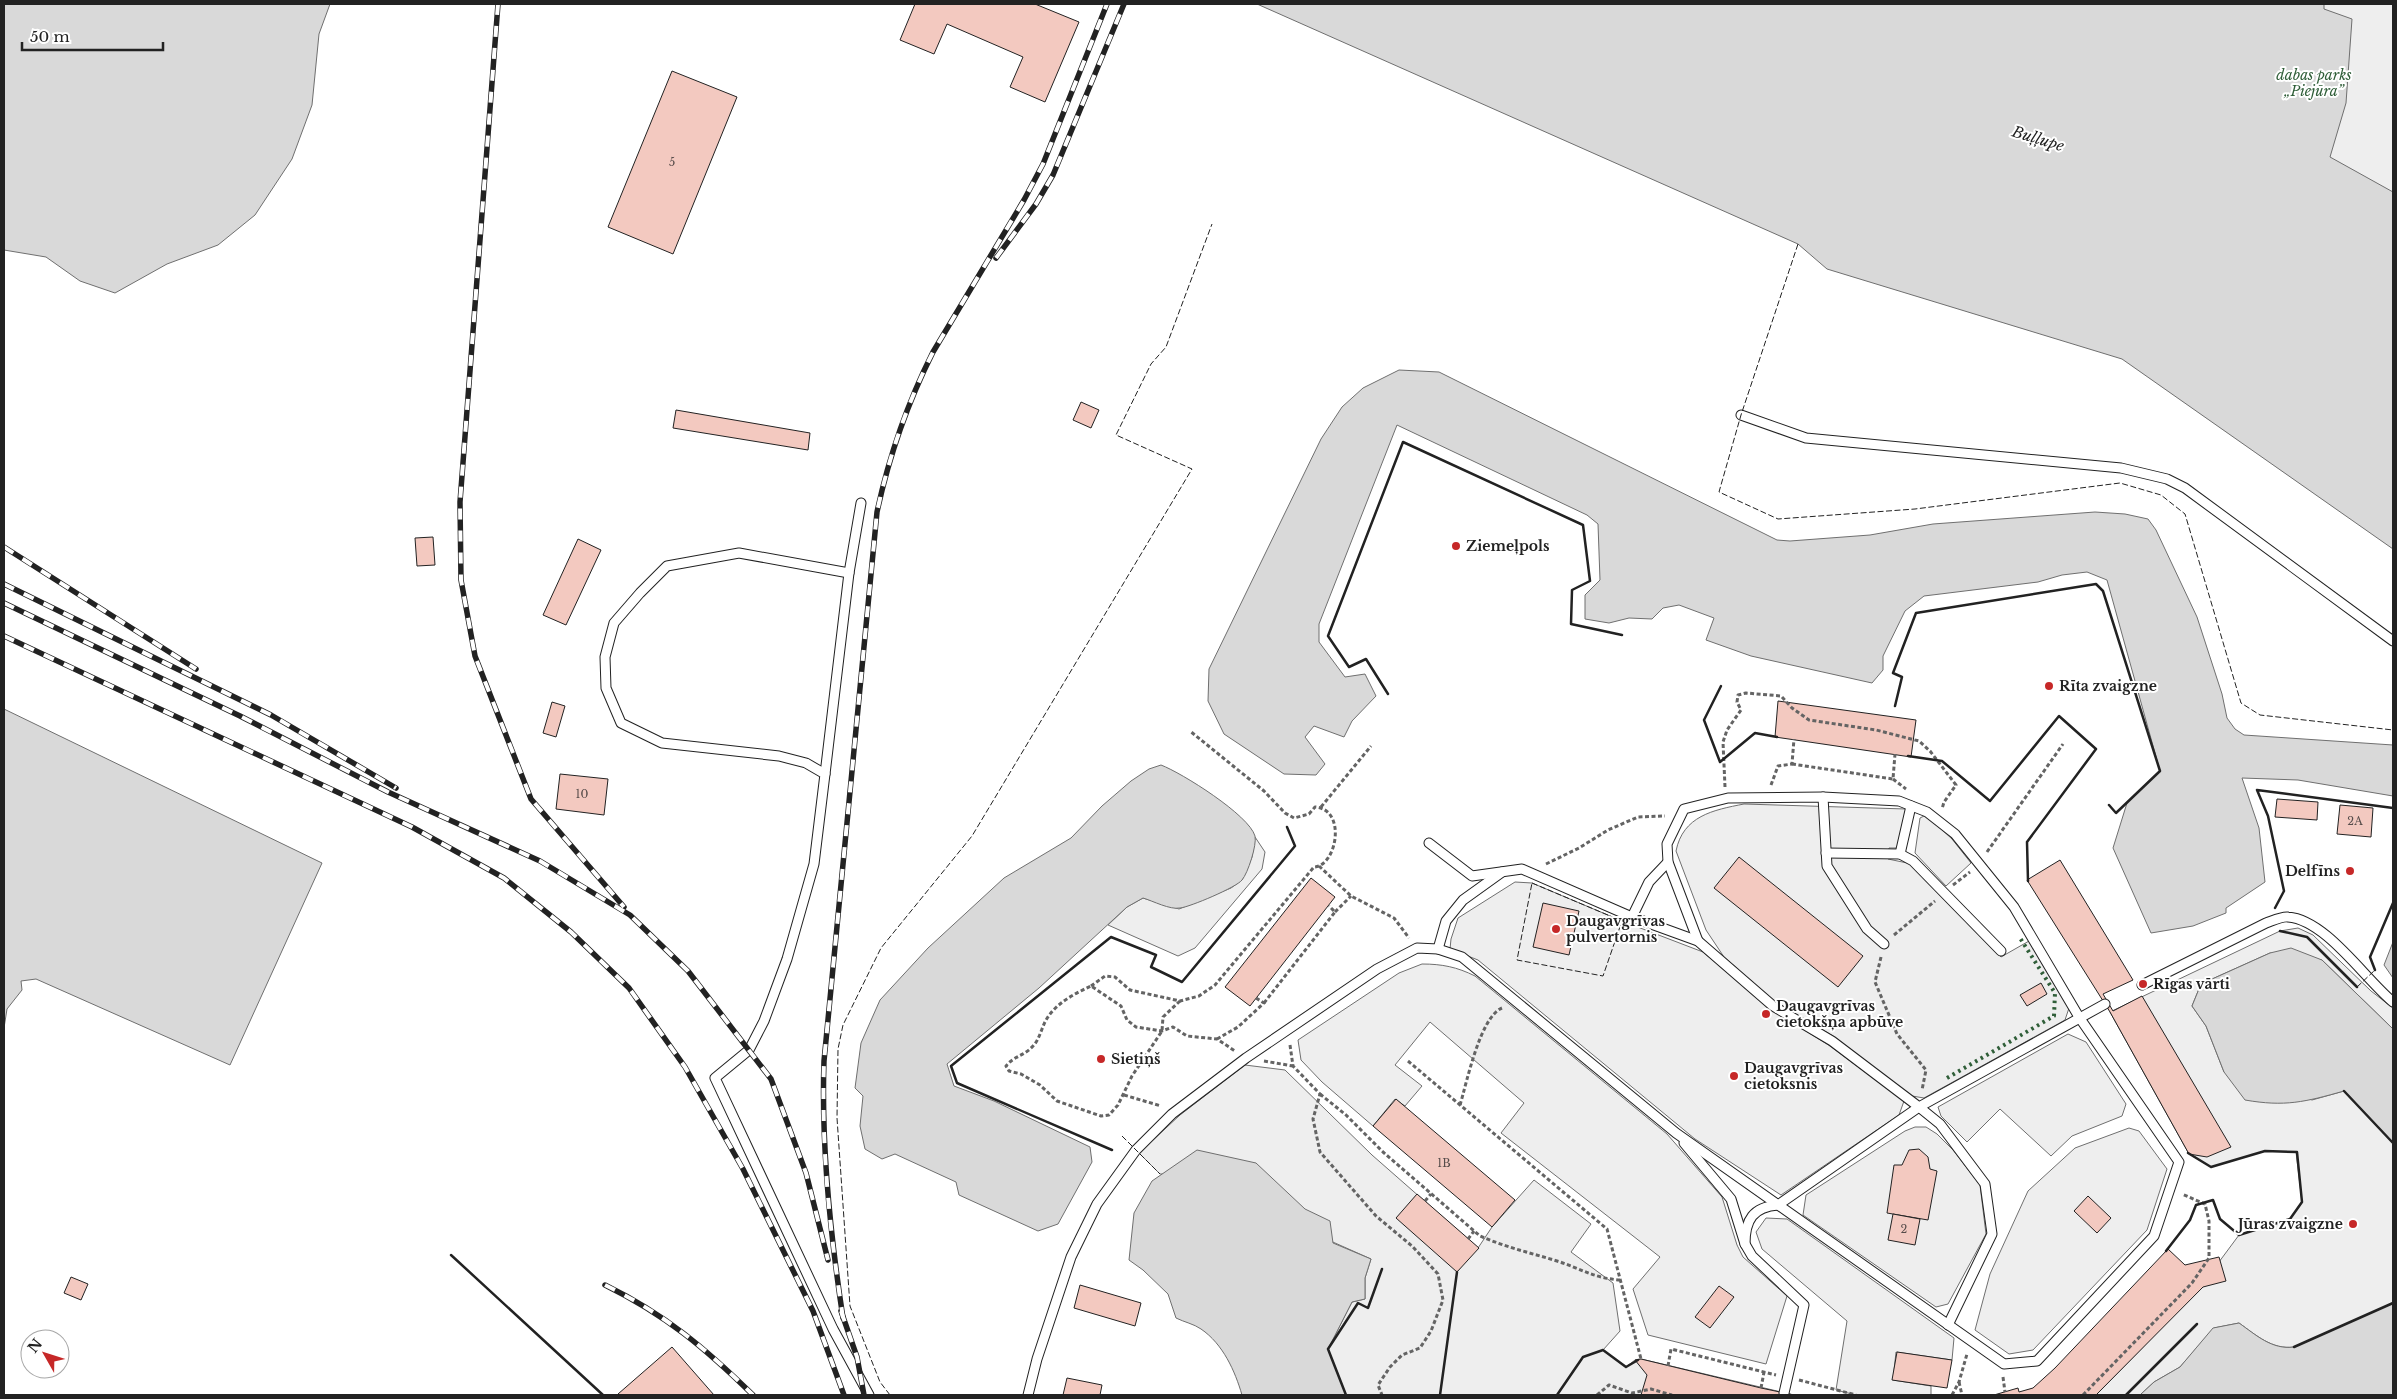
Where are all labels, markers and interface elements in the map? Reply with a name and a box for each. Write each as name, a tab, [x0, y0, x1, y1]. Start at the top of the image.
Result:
scale bar	[22, 20, 164, 52]
text: 50 m	[30, 27, 70, 46]
park label: dabas parks „Piejūra”	[2276, 66, 2352, 100]
water label: Buļļupe	[2009, 121, 2067, 155]
house number: 5	[669, 155, 675, 169]
place label: Ziemeļpols	[1466, 537, 1550, 555]
marker: Ziemeļpols	[1450, 540, 1462, 552]
place label: Rīta zvaigzne	[2059, 677, 2157, 695]
marker: Rīta zvaigzne	[2043, 680, 2055, 692]
house number: 10	[576, 787, 589, 801]
house number: 2A	[2347, 814, 2363, 828]
place label: Delfīns	[2285, 862, 2340, 880]
marker: Delfīns	[2344, 865, 2356, 877]
place label: Daugavgrīvas pulvertornis	[1566, 912, 1666, 946]
marker: Daugavgrīvas pulvertornis	[1550, 923, 1562, 935]
place label: Rīgas vārti	[2153, 975, 2230, 993]
marker: Rīgas vārti	[2137, 978, 2149, 990]
place label: Daugavgrīvas cietokšņa apbūve	[1776, 997, 1903, 1031]
marker: Daugavgrīvas cietokšņa apbūve	[1760, 1008, 1772, 1020]
place label: Sietiņš	[1111, 1050, 1161, 1068]
marker: Sietiņš	[1095, 1053, 1107, 1065]
place label: Daugavgrīvas cietoksnis	[1744, 1059, 1844, 1093]
marker: Daugavgrīvas cietoksnis	[1728, 1070, 1740, 1082]
house number: 1B	[1437, 1156, 1451, 1170]
place label: Jūras zvaigzne	[2235, 1215, 2343, 1233]
marker: Jūras zvaigzne	[2347, 1218, 2359, 1230]
house number: 2	[1901, 1222, 1908, 1236]
north arrow	[20, 1329, 70, 1379]
text: N	[24, 1335, 46, 1357]

